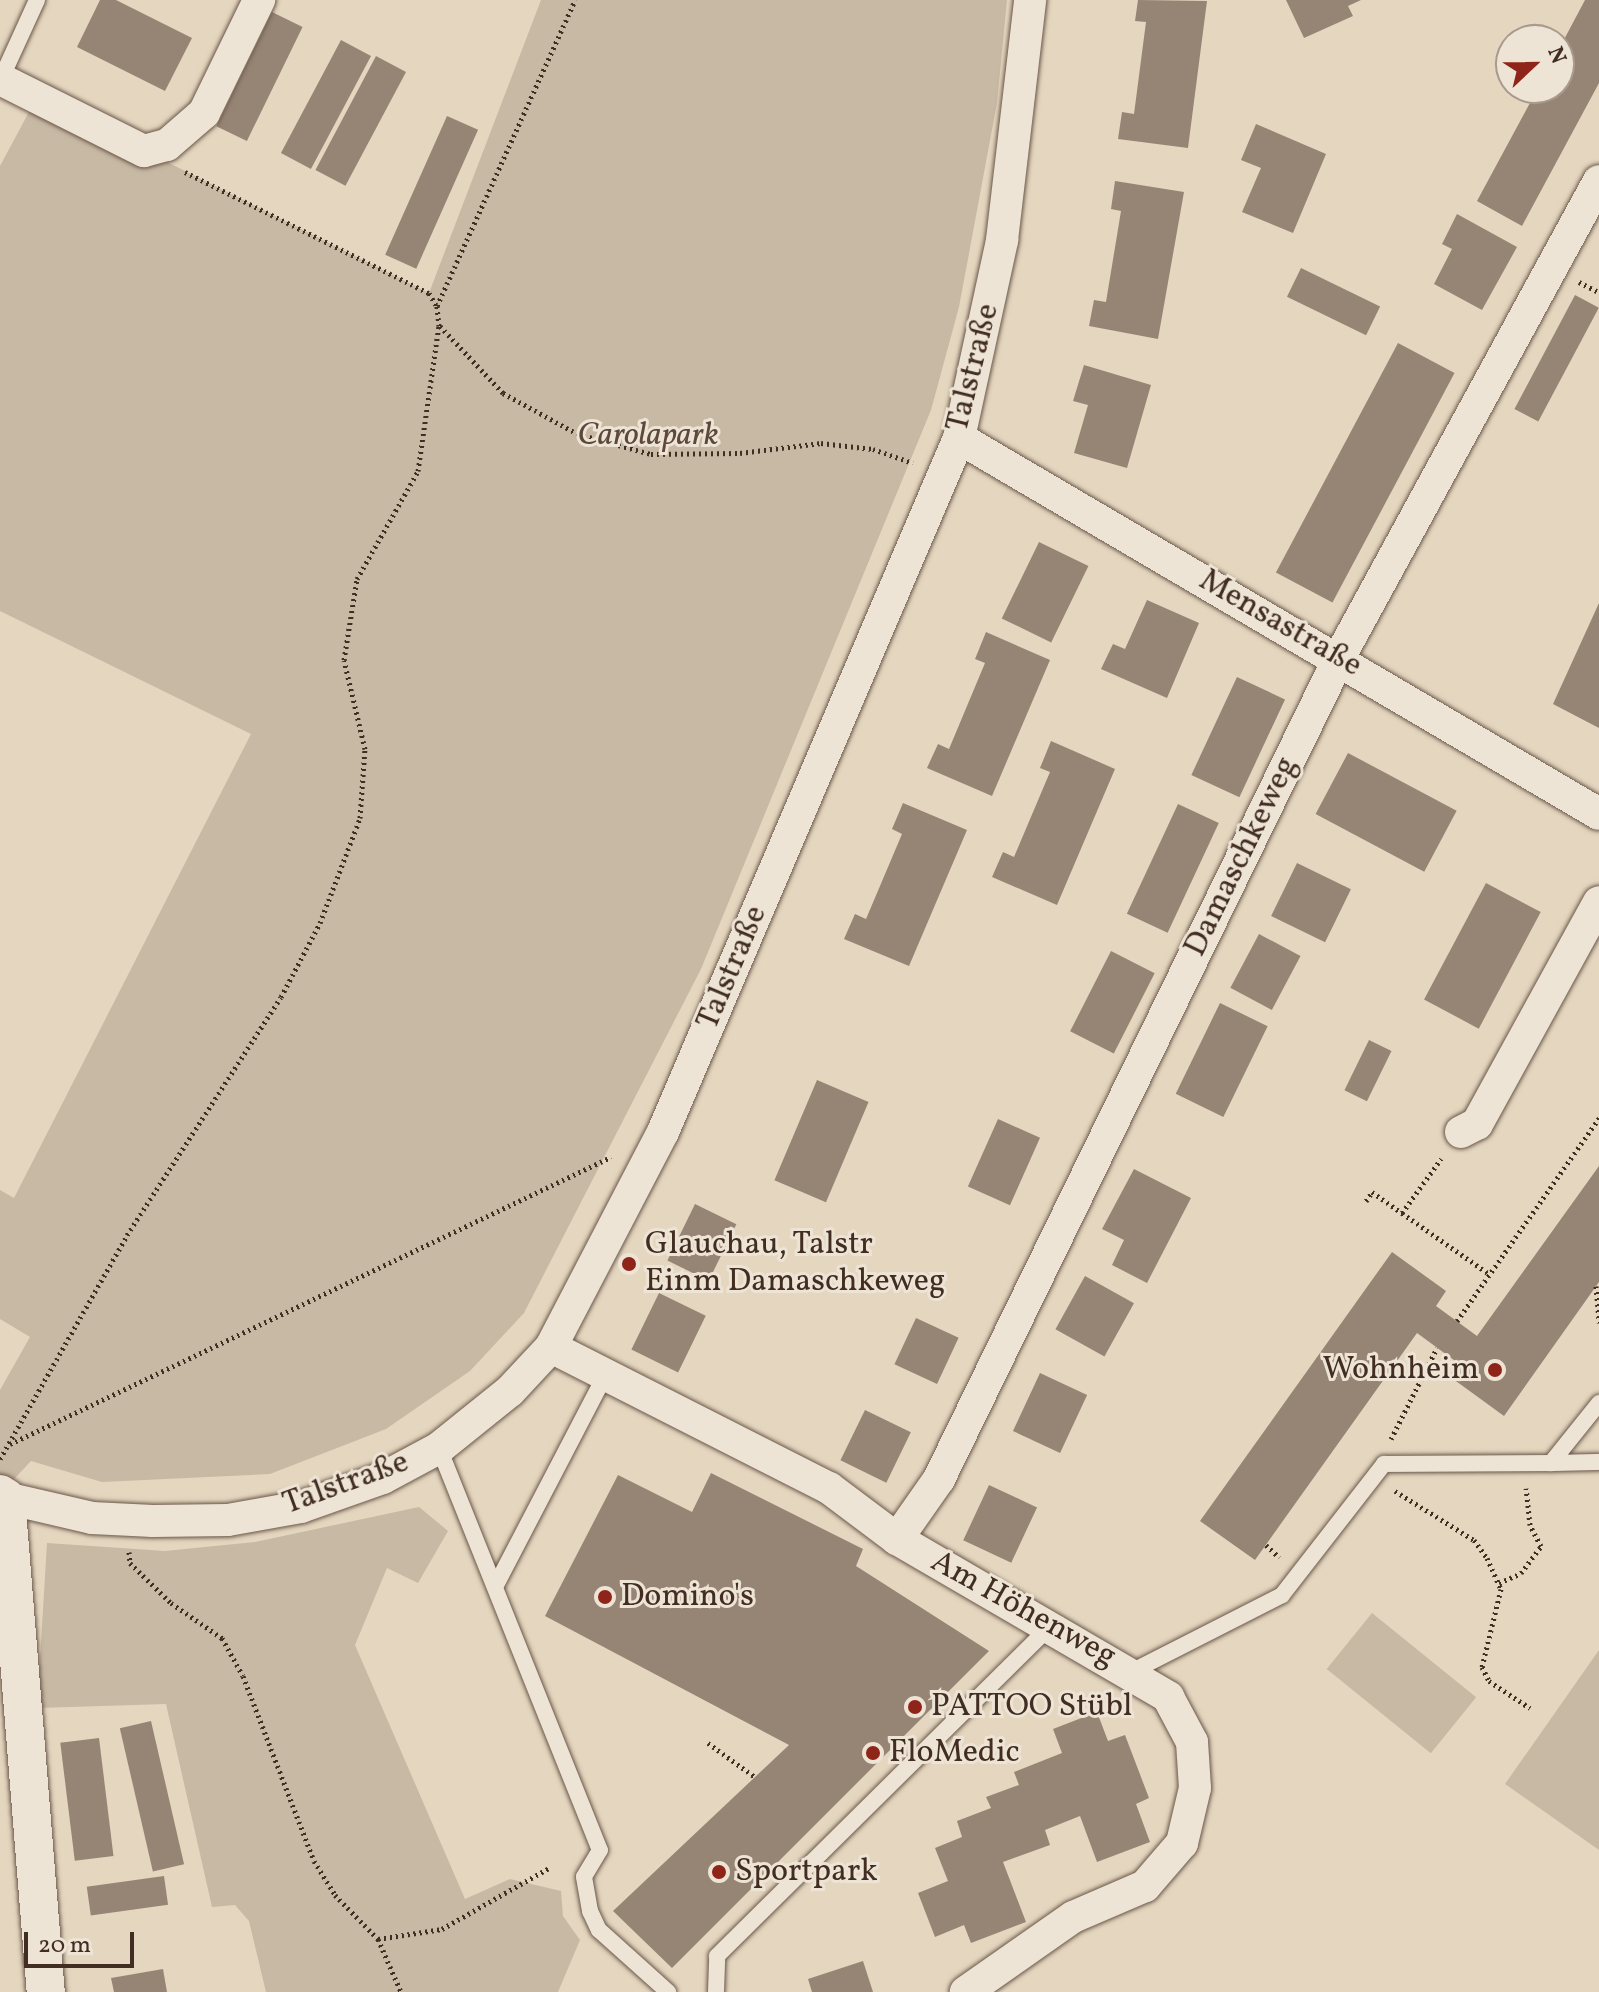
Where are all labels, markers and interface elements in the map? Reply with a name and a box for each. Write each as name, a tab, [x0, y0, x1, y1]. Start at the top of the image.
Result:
north arrow	[1495, 24, 1575, 104]
text: N	[1538, 42, 1573, 69]
street label: Talstraße	[940, 300, 1008, 436]
park label: Carolapark	[577, 417, 719, 455]
street label: Mensastraße	[1192, 562, 1368, 686]
street label: Damaschkeweg	[1177, 751, 1307, 963]
street label: Talstraße	[690, 900, 776, 1036]
place label: Glauchau, Talstr Einm Damaschkeweg	[645, 1227, 945, 1302]
marker: Glauchau, Talstr Einm Damaschkeweg	[620, 1255, 638, 1273]
place label: Wohnheim	[1322, 1351, 1479, 1389]
marker: Wohnheim	[1486, 1361, 1504, 1379]
street label: Talstraße	[278, 1444, 414, 1524]
street label: Am Höhenweg	[924, 1543, 1122, 1677]
place label: Domino's	[621, 1578, 754, 1616]
marker: Domino's	[596, 1588, 614, 1606]
place label: PATTOO Stübl	[931, 1688, 1132, 1726]
marker: PATTOO Stübl	[906, 1698, 924, 1716]
place label: FloMedic	[889, 1734, 1020, 1772]
marker: FloMedic	[864, 1744, 882, 1762]
place label: Sportpark	[735, 1853, 878, 1891]
marker: Sportpark	[710, 1863, 728, 1881]
scale bar	[28, 1916, 138, 1966]
text: 20 m	[38, 1929, 91, 1963]

